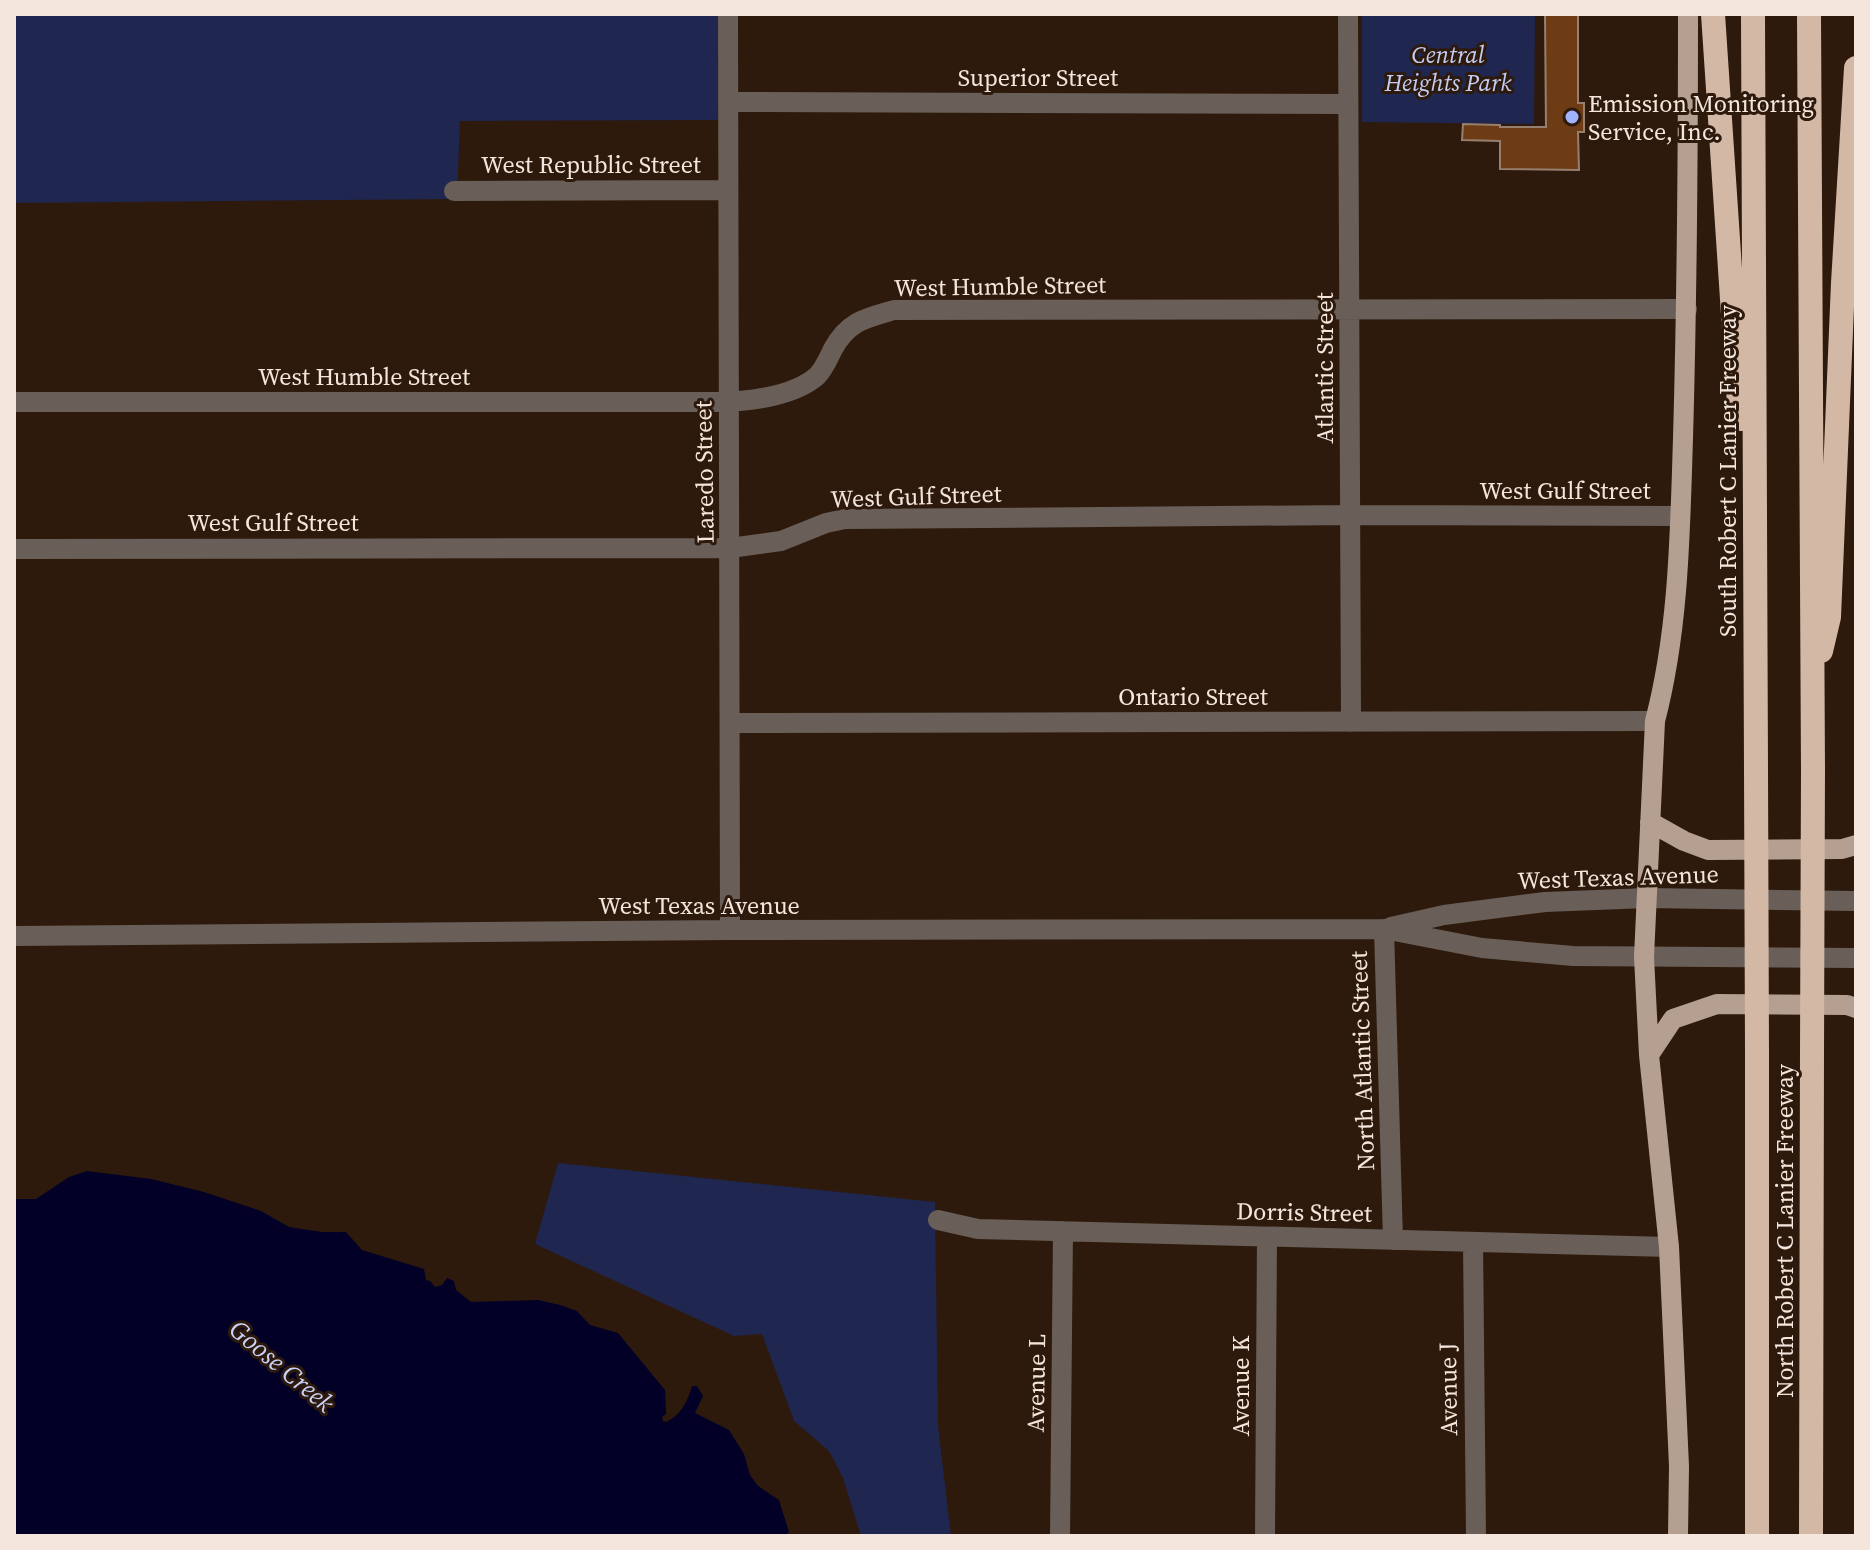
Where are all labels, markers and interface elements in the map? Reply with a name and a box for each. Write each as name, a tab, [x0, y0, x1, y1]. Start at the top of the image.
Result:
park label: Central Heights Park	[1383, 38, 1512, 99]
street label: Superior Street	[958, 61, 1118, 94]
place label: Emission Monitoring Service, Inc.	[1588, 87, 1814, 148]
marker: Emission Monitoring Service, Inc.	[1563, 108, 1581, 126]
street label: West Republic Street	[481, 148, 701, 181]
street label: West Humble Street	[894, 268, 1107, 304]
street label: Atlantic Street	[1308, 292, 1341, 443]
street label: South Robert C Lanier Freeway	[1711, 304, 1744, 637]
street label: West Humble Street	[258, 360, 470, 393]
street label: Laredo Street	[686, 400, 722, 544]
street label: West Gulf Street	[1479, 474, 1651, 507]
street label: West Gulf Street	[830, 477, 1002, 515]
street label: West Gulf Street	[187, 506, 359, 539]
street label: Ontario Street	[1118, 680, 1268, 713]
street label: West Texas Avenue	[1517, 857, 1719, 897]
street label: West Texas Avenue	[598, 889, 800, 922]
street label: North Atlantic Street	[1342, 950, 1382, 1171]
street label: North Robert C Lanier Freeway	[1768, 1063, 1801, 1398]
street label: Dorris Street	[1236, 1194, 1372, 1230]
water label: Goose Creek	[222, 1311, 343, 1421]
street label: Avenue L	[1019, 1333, 1053, 1433]
street label: Avenue K	[1224, 1336, 1257, 1436]
street label: Avenue J	[1431, 1342, 1465, 1436]

